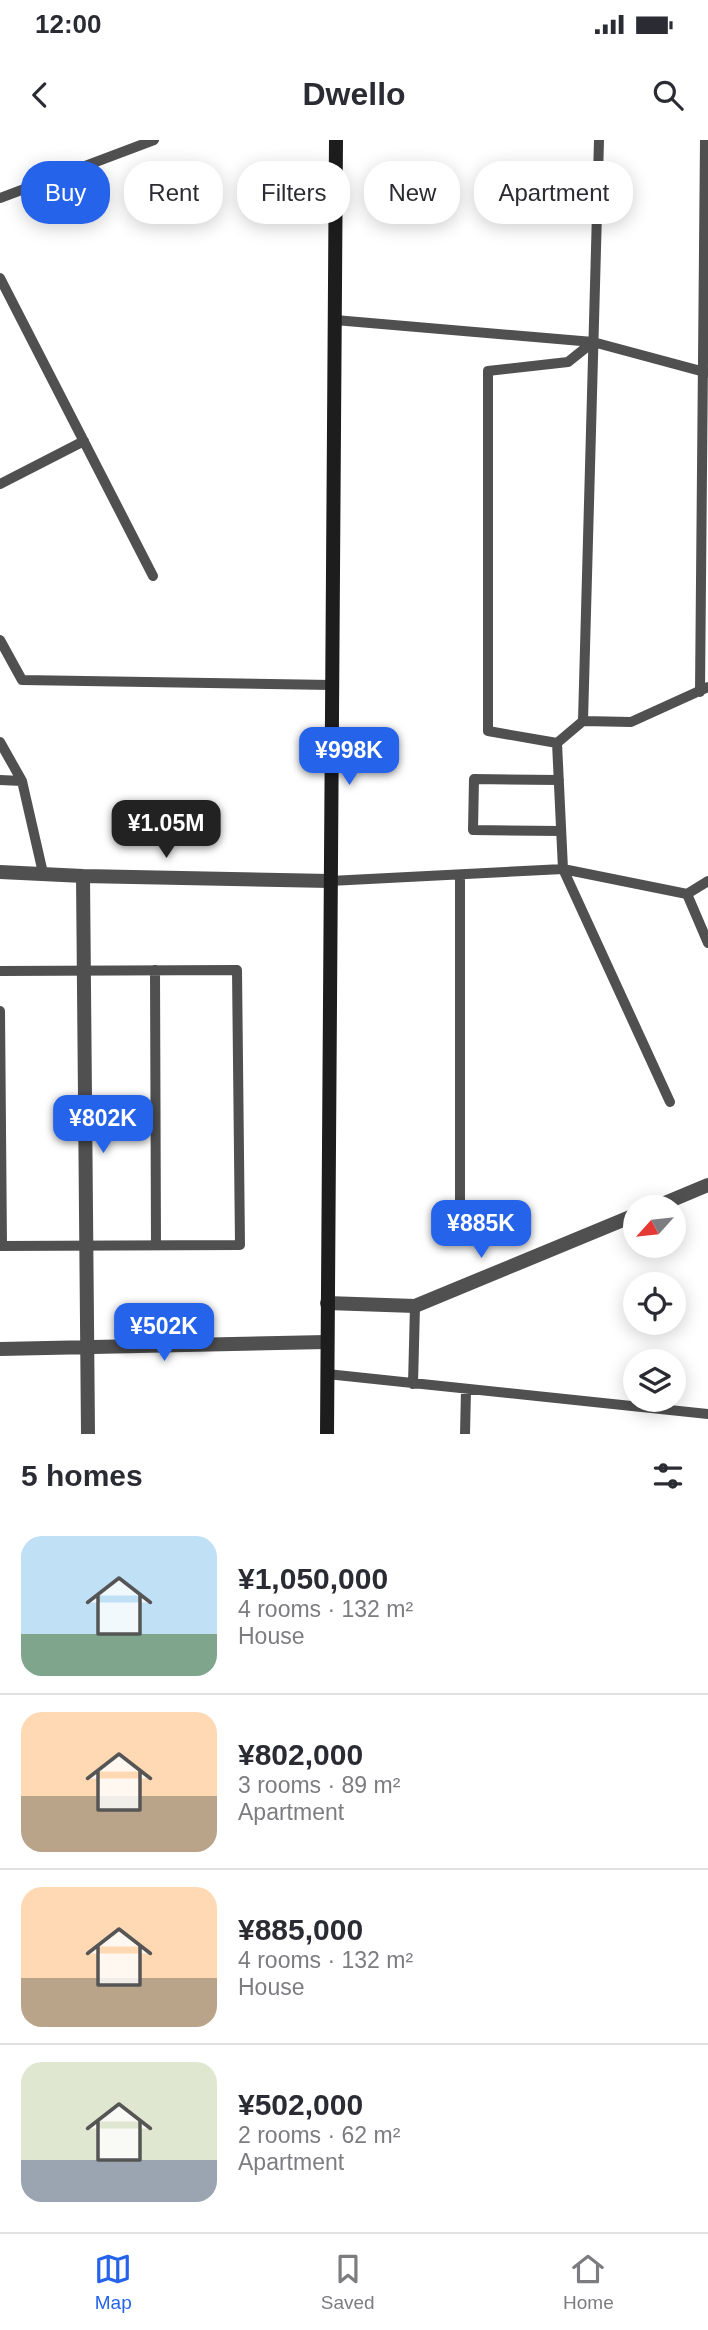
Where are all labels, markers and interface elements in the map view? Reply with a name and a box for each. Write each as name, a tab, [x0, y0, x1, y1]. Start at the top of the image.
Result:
text: 12:00	[35, 9, 102, 39]
icon: back	[21, 76, 59, 114]
text: Dwello	[302, 76, 406, 112]
icon: search	[649, 76, 687, 114]
chip: Buy	[21, 161, 110, 224]
chip: Rent	[124, 161, 223, 224]
chip: Filters	[237, 161, 350, 224]
chip: New	[364, 161, 460, 224]
chip: Apartment	[474, 161, 633, 224]
pin: ¥998K	[300, 728, 398, 787]
text: ¥998K	[315, 737, 383, 763]
pin: ¥1.05M	[109, 800, 223, 860]
text: ¥1.05M	[128, 810, 204, 836]
pin: ¥802K	[54, 1096, 152, 1155]
text: ¥802K	[69, 1105, 137, 1131]
north arrow	[623, 1195, 686, 1258]
map controls	[623, 1195, 686, 1412]
pin: ¥885K	[432, 1200, 530, 1260]
text: ¥885K	[447, 1210, 515, 1236]
button: locate	[623, 1272, 686, 1335]
pin: ¥502K	[115, 1304, 213, 1363]
text: ¥502K	[130, 1313, 198, 1339]
button: layers	[623, 1349, 686, 1412]
icon: filters	[649, 1457, 687, 1495]
text: 5 homes	[21, 1459, 143, 1492]
text: ¥1,050,000	[238, 1562, 388, 1595]
icon: home	[77, 1564, 161, 1648]
text: 4 rooms · 132 m²	[238, 1596, 413, 1622]
text: House	[238, 1623, 304, 1649]
text: ¥802,000	[238, 1738, 363, 1771]
icon: home	[77, 1740, 161, 1824]
text: 3 rooms · 89 m²	[238, 1772, 400, 1798]
text: Apartment	[238, 1799, 344, 1825]
text: ¥885,000	[238, 1913, 363, 1946]
icon: home	[77, 1915, 161, 1999]
text: 4 rooms · 132 m²	[238, 1947, 413, 1973]
text: House	[238, 1974, 304, 2000]
text: ¥502,000	[238, 2088, 363, 2121]
icon: home	[77, 2090, 161, 2174]
text: 2 rooms · 62 m²	[238, 2122, 400, 2148]
text: Apartment	[238, 2149, 344, 2175]
tab: Map	[94, 2250, 132, 2314]
tab: Saved	[321, 2250, 375, 2314]
tab: Home	[563, 2250, 614, 2314]

